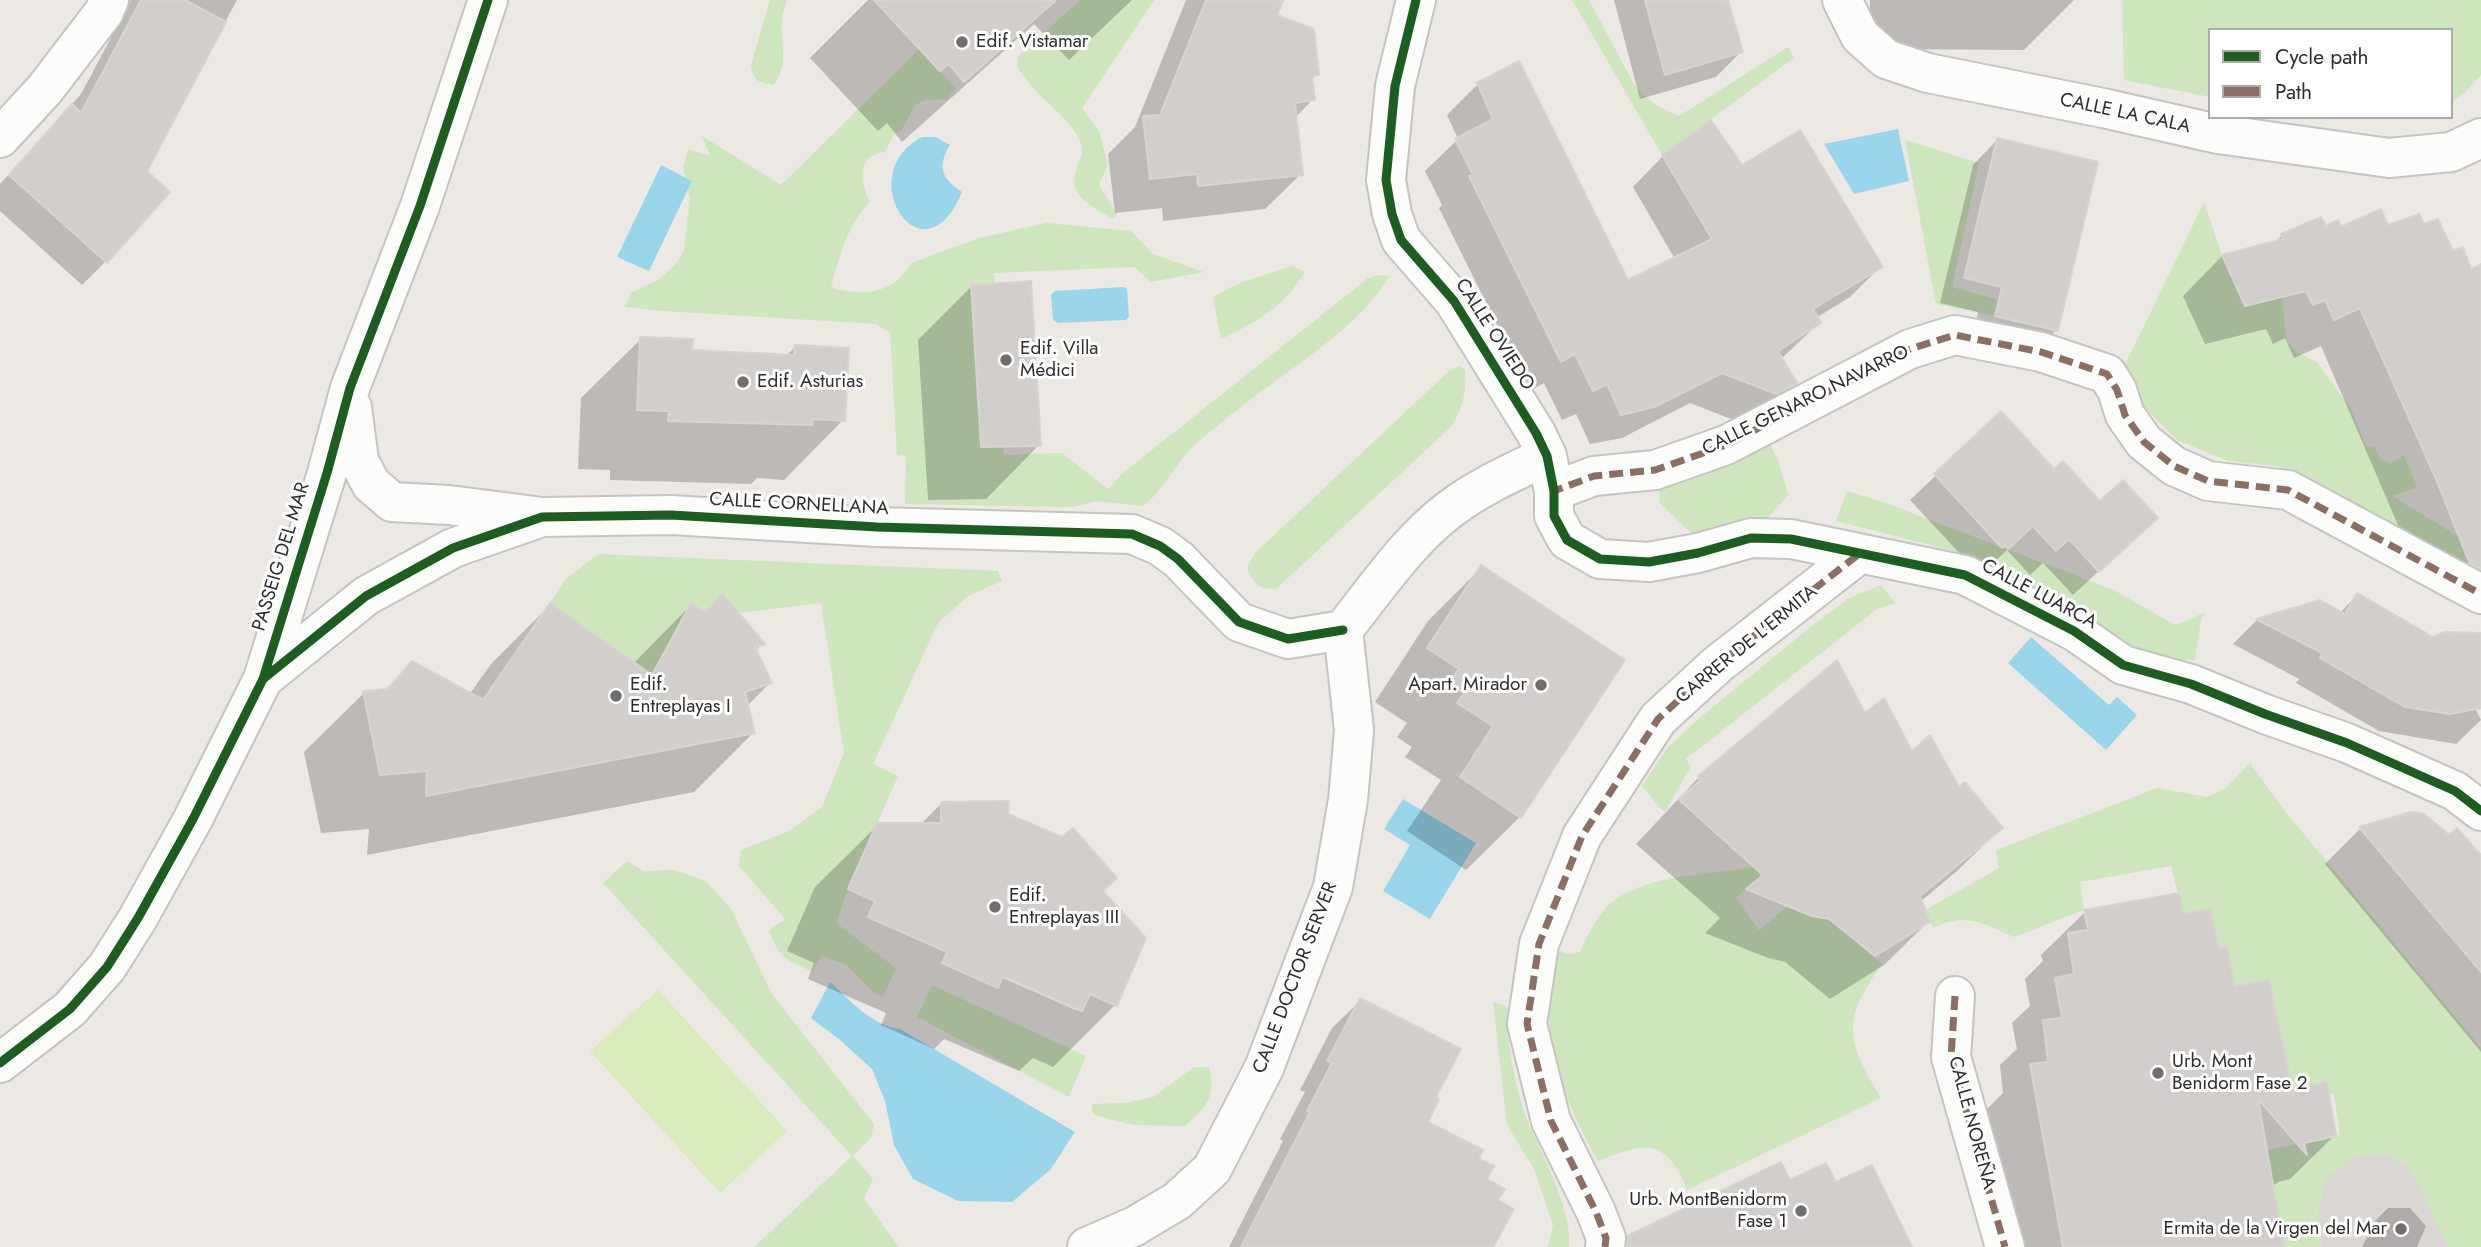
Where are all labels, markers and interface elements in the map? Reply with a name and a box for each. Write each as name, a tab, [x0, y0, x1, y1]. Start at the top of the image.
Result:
legend	[2208, 28, 2453, 119]
place label: Edif. Vistamar	[976, 31, 1088, 53]
marker: Edif. Vistamar	[954, 34, 970, 50]
text: Cycle path	[2275, 42, 2368, 72]
text: Path	[2275, 77, 2312, 107]
street label: CALLE LA CALA	[2058, 89, 2192, 139]
street label: CALLE OVIEDO	[1449, 275, 1539, 395]
place label: Edif. Villa Médici	[1020, 338, 1098, 382]
street label: CALLE GENARO NAVARRO	[1699, 341, 1913, 461]
marker: Edif. Villa Médici	[998, 352, 1014, 368]
place label: Edif. Asturias	[757, 371, 863, 393]
marker: Edif. Asturias	[735, 374, 751, 390]
street label: PASSEIG DEL MAR	[249, 480, 315, 634]
street label: CALLE CORNELLANA	[709, 489, 889, 521]
street label: CALLE LUARCA	[1977, 555, 2101, 635]
street label: CARRER DE L'ERMITA	[1672, 581, 1822, 709]
place label: Edif. Entreplayas I	[630, 674, 731, 718]
place label: Apart. Mirador	[1408, 674, 1527, 696]
marker: Apart. Mirador	[1533, 677, 1549, 693]
marker: Edif. Entreplayas I	[608, 688, 624, 704]
street label: CALLE DOCTOR SERVER	[1249, 879, 1343, 1077]
place label: Edif. Entreplayas III	[1009, 885, 1119, 929]
marker: Edif. Entreplayas III	[987, 899, 1003, 915]
place label: Urb. Mont Benidorm Fase 2	[2172, 1051, 2308, 1095]
street label: CALLE NOREÑA	[1942, 1054, 2000, 1192]
marker: Urb. Mont Benidorm Fase 2	[2150, 1065, 2166, 1081]
place label: Urb. MontBenidorm Fase 1	[1629, 1189, 1787, 1233]
marker: Urb. MontBenidorm Fase 1	[1793, 1203, 1809, 1219]
place label: Ermita de la Virgen del Mar	[2164, 1218, 2387, 1240]
marker: Ermita de la Virgen del Mar	[2393, 1221, 2409, 1237]

